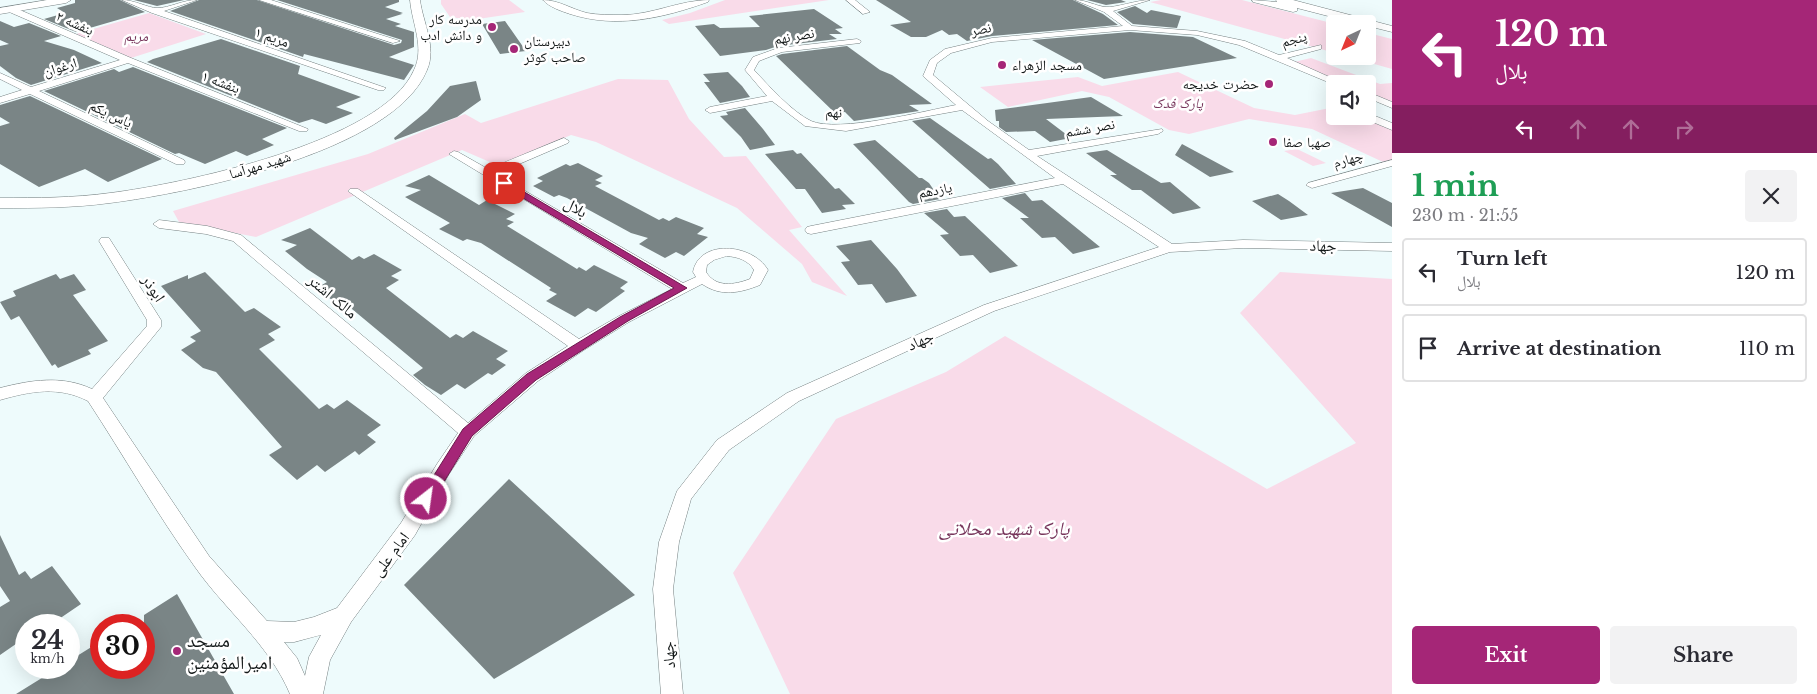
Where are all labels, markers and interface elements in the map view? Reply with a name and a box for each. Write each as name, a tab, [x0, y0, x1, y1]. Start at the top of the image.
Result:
street label: بنفشه ۲	[53, 7, 97, 39]
place label: مدرسه کار و دانش ادب	[420, 10, 482, 44]
text: 120 m	[1495, 12, 1608, 55]
north arrow	[1326, 15, 1376, 65]
map controls	[1326, 15, 1376, 125]
street label: نصر	[968, 18, 993, 40]
icon: left	[1412, 20, 1477, 85]
marker: مدرسه کار و دانش ادب	[486, 21, 498, 33]
street label: مریم ۱	[252, 23, 291, 52]
street label: نصر نهم	[772, 24, 816, 49]
park label: مریم	[124, 27, 149, 46]
street label: پنجم	[1279, 27, 1309, 52]
place label: دبيرستان صاحب كوثر	[523, 32, 586, 66]
marker: دبيرستان صاحب كوثر	[508, 43, 520, 55]
street label: ارغوان	[41, 53, 79, 81]
place label: مسجد الزهراء	[1012, 56, 1082, 74]
text: بلال	[1495, 58, 1528, 85]
marker: مسجد الزهراء	[996, 59, 1008, 71]
street label: بنفشه ۱	[199, 67, 243, 97]
place label: حضرت خدیجه	[1183, 75, 1259, 93]
button: sound	[1326, 75, 1376, 125]
marker: حضرت خدیجه	[1263, 78, 1275, 90]
park label: پارک فدک	[1153, 94, 1203, 112]
street label: یاس یکم	[86, 96, 135, 133]
street label: نهم	[825, 102, 843, 123]
street label: نصر ششم	[1064, 115, 1117, 142]
icon: left	[1511, 115, 1539, 143]
icon: ahead	[1564, 115, 1592, 143]
icon: ahead	[1617, 115, 1645, 143]
icon: right	[1670, 115, 1698, 143]
place label: صهبا صفا	[1283, 133, 1331, 151]
marker: صهبا صفا	[1267, 136, 1279, 148]
street label: چهارم	[1331, 146, 1365, 173]
street label: شهید مهرآسا	[227, 147, 293, 183]
pin	[483, 162, 525, 204]
text: 1 min	[1412, 167, 1499, 204]
icon: arrive	[490, 169, 518, 197]
button: close	[1745, 170, 1797, 222]
street label: یازدهم	[917, 178, 954, 203]
street label: بلال	[560, 192, 591, 223]
text: 230 m · 21:55	[1412, 205, 1518, 225]
street label: جهاد	[1309, 235, 1337, 255]
text: Turn left	[1457, 247, 1548, 270]
icon: left	[1414, 258, 1442, 286]
text: 120 m	[1735, 261, 1795, 284]
street label: مالک اشتر	[303, 269, 362, 322]
street label: ابوذر	[137, 270, 170, 305]
text: بلال	[1457, 271, 1481, 291]
street label: جهاد	[904, 325, 936, 355]
icon: arrive	[1414, 334, 1442, 362]
text: Arrive at destination	[1457, 337, 1661, 360]
text: 110 m	[1739, 337, 1795, 360]
position arrow	[399, 472, 451, 524]
park label: پارک شهید محلاتی	[939, 517, 1070, 540]
street label: امام علی	[367, 528, 414, 581]
speed limit sign: 30	[90, 614, 155, 679]
text: 24	[31, 625, 64, 656]
button: Exit	[1412, 626, 1600, 684]
button: Share	[1610, 626, 1797, 684]
place label: مسجد امیرالمؤمنین	[187, 629, 272, 674]
street label: جهاد	[657, 641, 679, 669]
marker: مسجد امیرالمؤمنین	[171, 645, 183, 657]
text: km/h	[30, 651, 65, 666]

